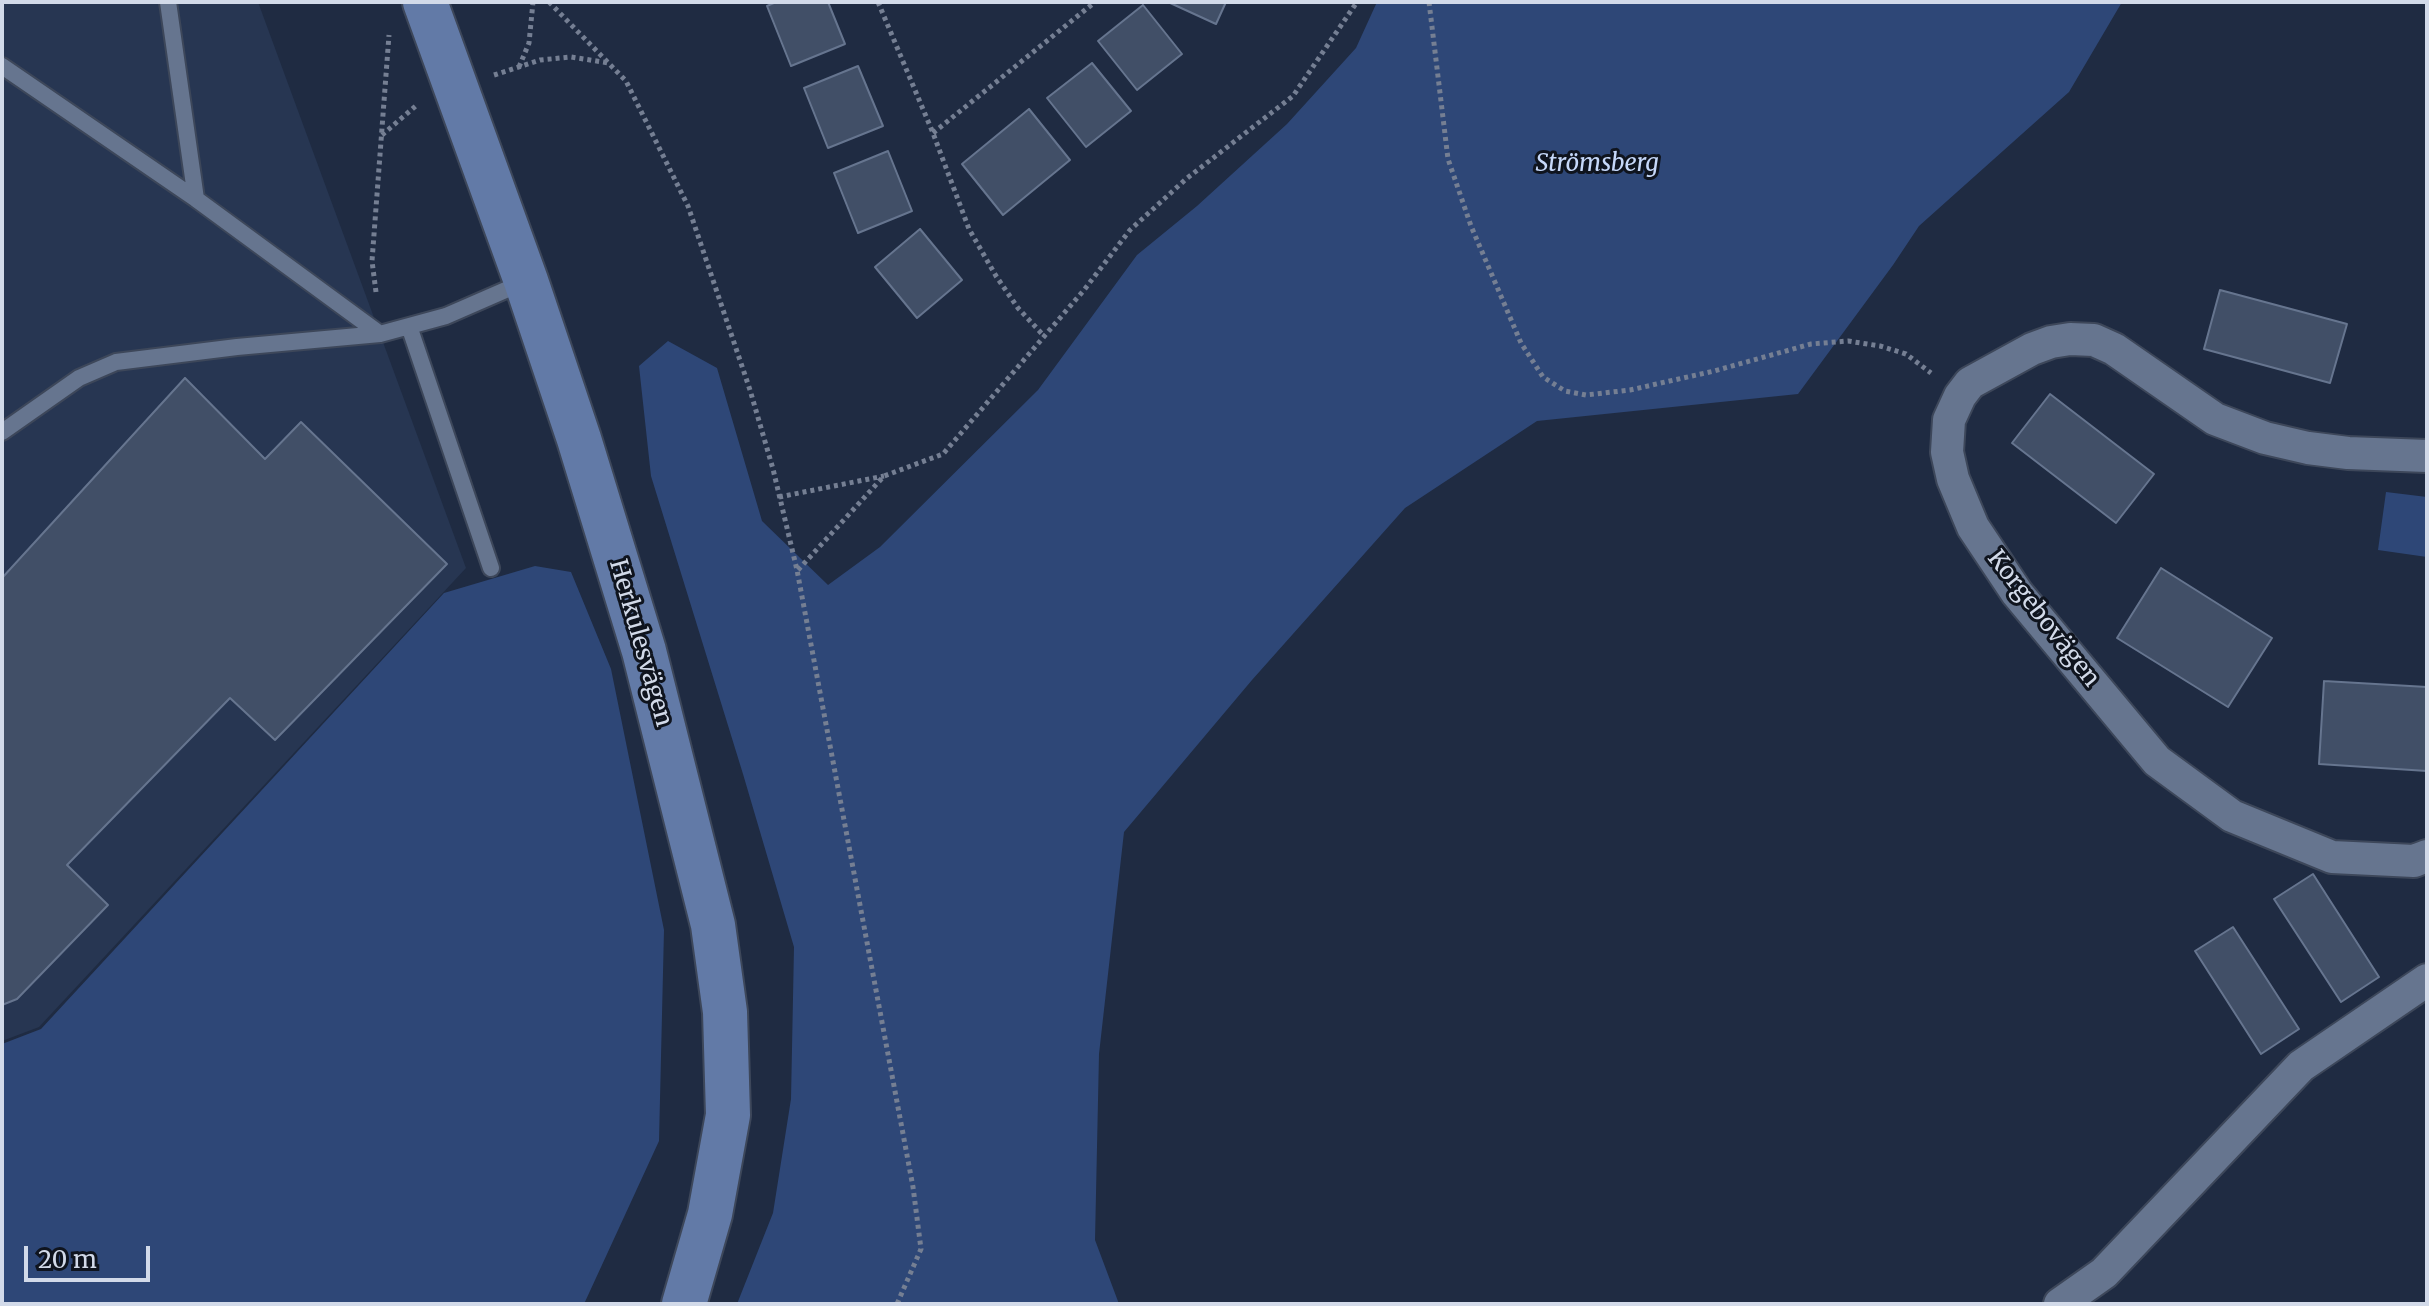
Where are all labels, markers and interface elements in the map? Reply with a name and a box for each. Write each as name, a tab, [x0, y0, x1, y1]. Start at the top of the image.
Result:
park label: Strömsberg	[1535, 150, 1659, 178]
street label: Korgebovägen	[1981, 545, 2105, 693]
street label: Herkulesvägen	[602, 556, 678, 730]
scale bar	[28, 1230, 154, 1280]
text: 20 m	[38, 1244, 97, 1275]

